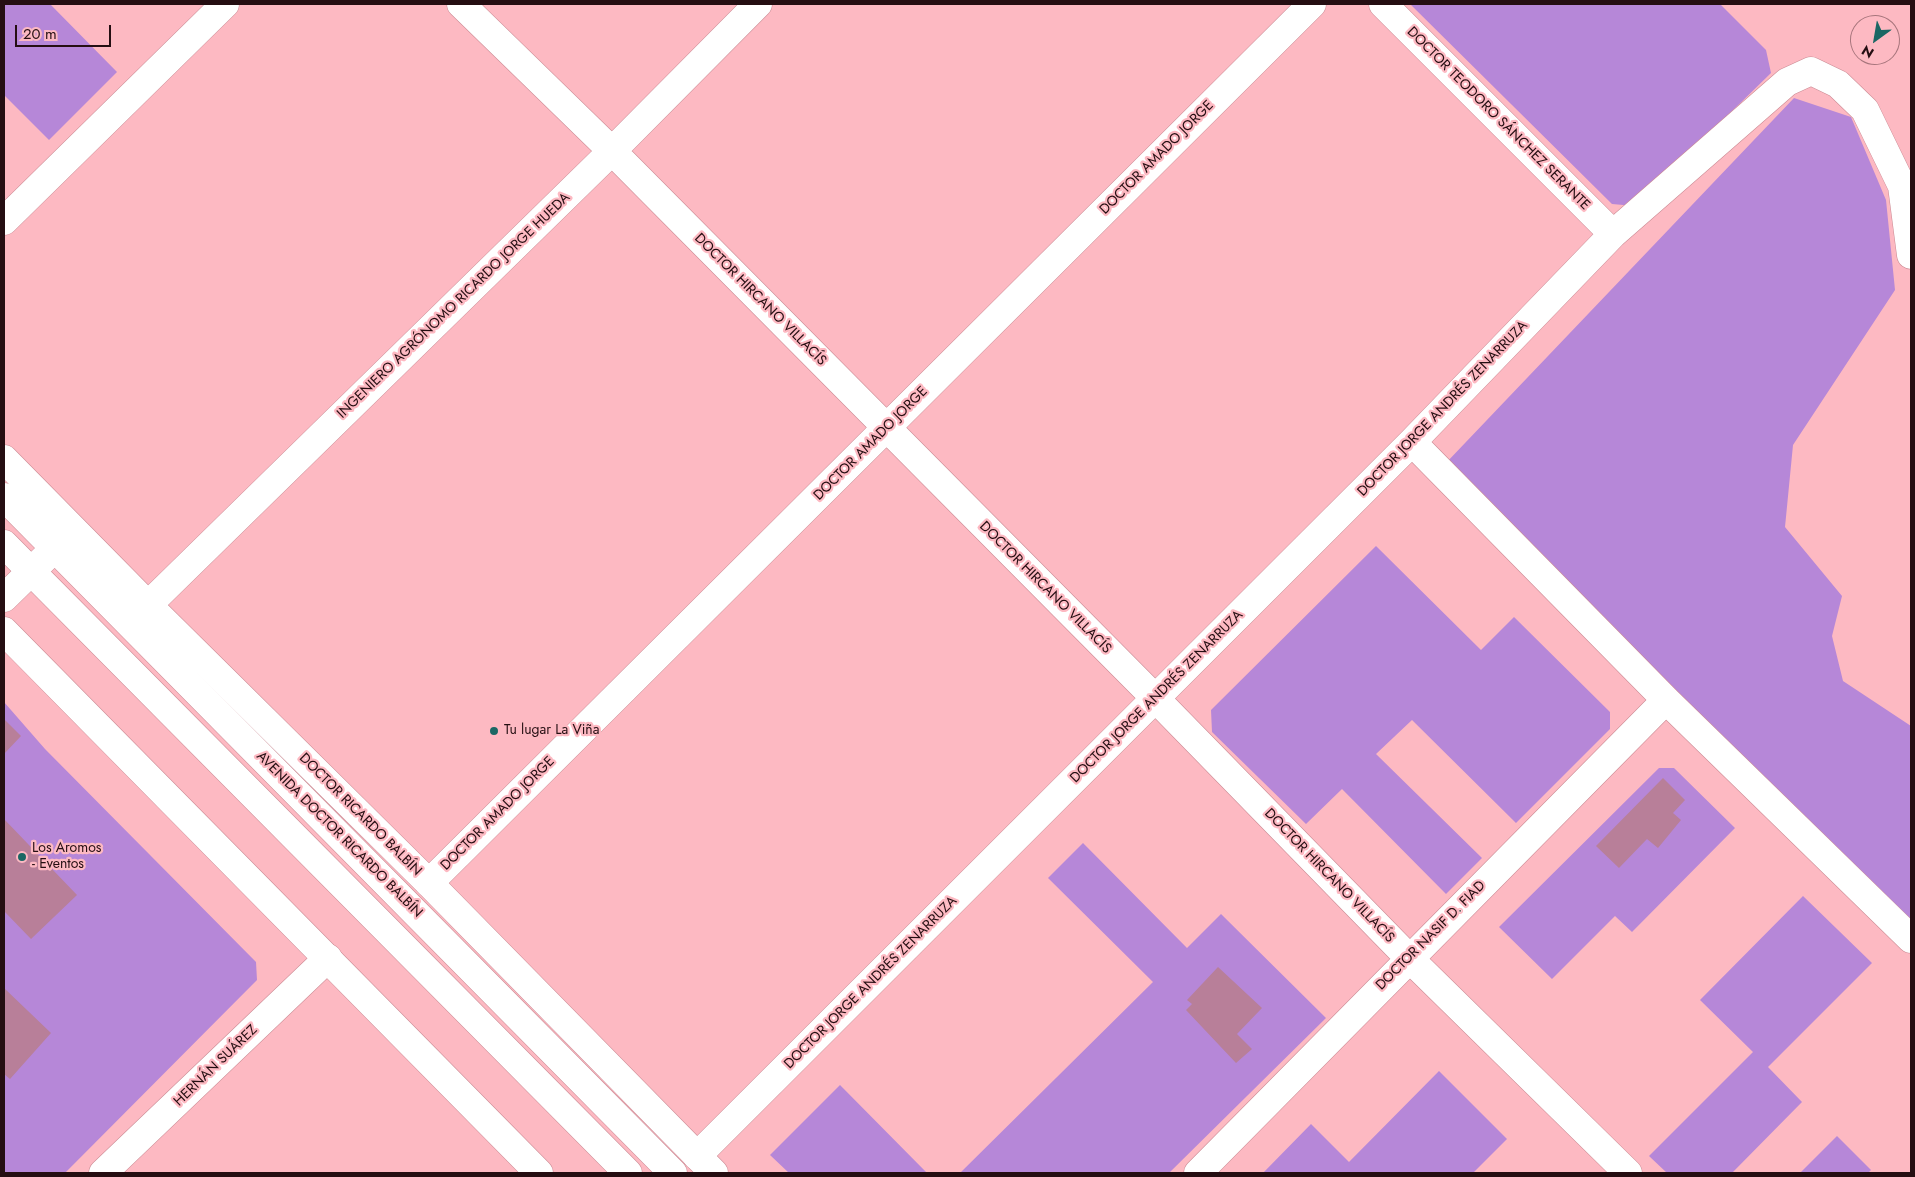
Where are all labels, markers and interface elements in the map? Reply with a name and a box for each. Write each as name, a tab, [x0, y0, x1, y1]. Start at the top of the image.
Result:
scale bar	[18, 15, 114, 47]
north arrow	[1850, 15, 1900, 65]
text: 20 m	[23, 23, 57, 45]
street label: DOCTOR TEODORO SÁNCHEZ SERANTE	[1403, 24, 1593, 214]
text: N	[1858, 40, 1878, 63]
street label: DOCTOR AMADO JORGE	[1097, 98, 1217, 218]
street label: INGENIERO AGRÓNOMO RICARDO JORGE HUEDA	[334, 190, 574, 422]
street label: DOCTOR HIRCANO VILLACÍS	[690, 230, 830, 370]
street label: DOCTOR JORGE ANDRÉS ZENARRUZA	[1354, 318, 1532, 500]
street label: DOCTOR AMADO JORGE	[811, 384, 931, 504]
street label: DOCTOR HIRCANO VILLACÍS	[975, 518, 1115, 658]
street label: DOCTOR JORGE ANDRÉS ZENARRUZA	[1067, 607, 1247, 787]
place label: Tu lugar La Viña	[504, 723, 599, 739]
marker: Tu lugar La Viña	[488, 725, 500, 737]
street label: AVENIDA DOCTOR RICARDO BALBÍN	[252, 748, 426, 922]
street label: DOCTOR RICARDO BALBÍN	[295, 750, 425, 880]
street label: DOCTOR AMADO JORGE	[438, 754, 558, 874]
street label: DOCTOR HIRCANO VILLACÍS	[1260, 805, 1398, 947]
place label: Los Aromos - Eventos	[32, 841, 101, 874]
marker: Los Aromos - Eventos	[16, 851, 28, 863]
street label: DOCTOR NASIF D. FIAD	[1373, 878, 1489, 994]
street label: DOCTOR JORGE ANDRÉS ZENARRUZA	[781, 893, 961, 1073]
street label: HERNÁN SUÁREZ	[171, 1022, 261, 1110]

